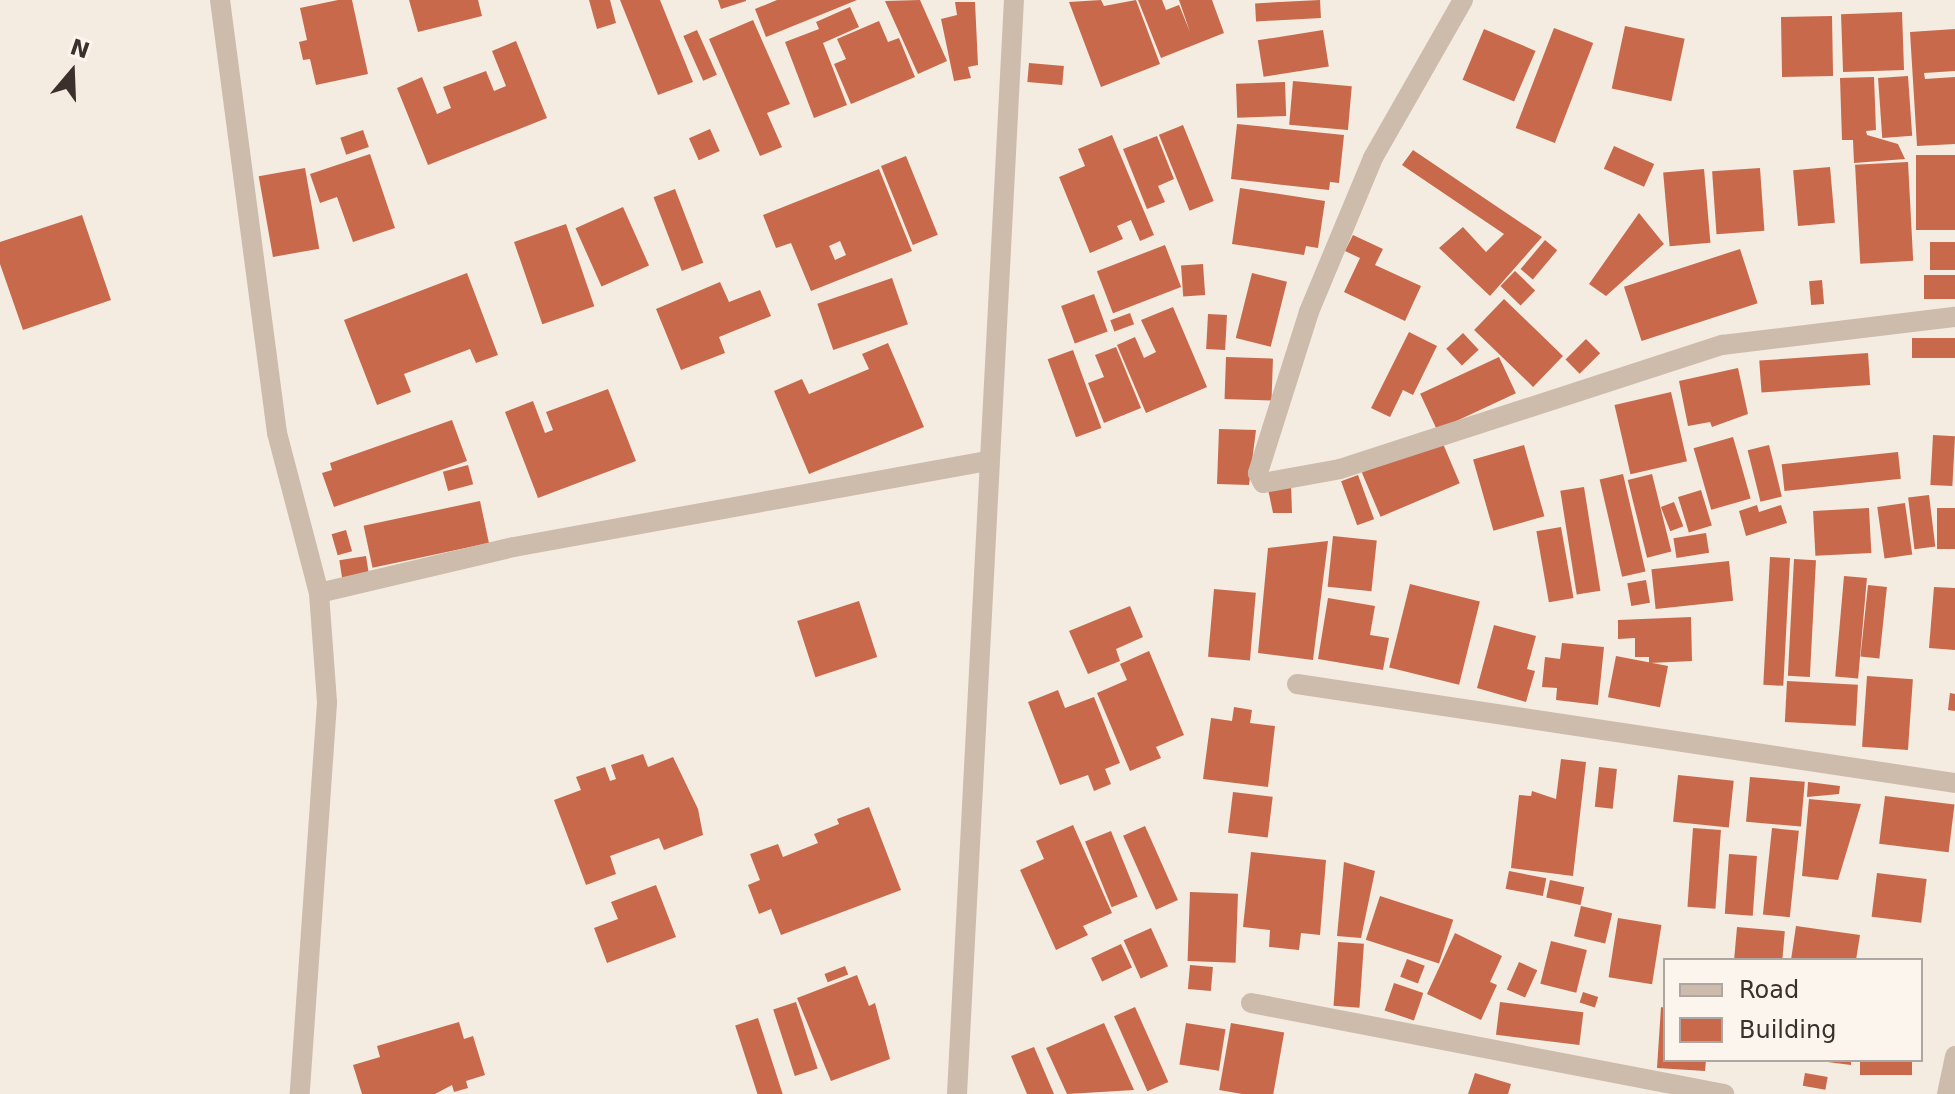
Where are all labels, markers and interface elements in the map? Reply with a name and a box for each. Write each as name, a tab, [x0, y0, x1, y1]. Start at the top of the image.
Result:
north arrow	[32, 32, 112, 112]
text: N	[67, 34, 93, 64]
legend	[1663, 958, 1923, 1062]
text: Road	[1739, 976, 1799, 1004]
text: Building	[1739, 1016, 1836, 1044]

